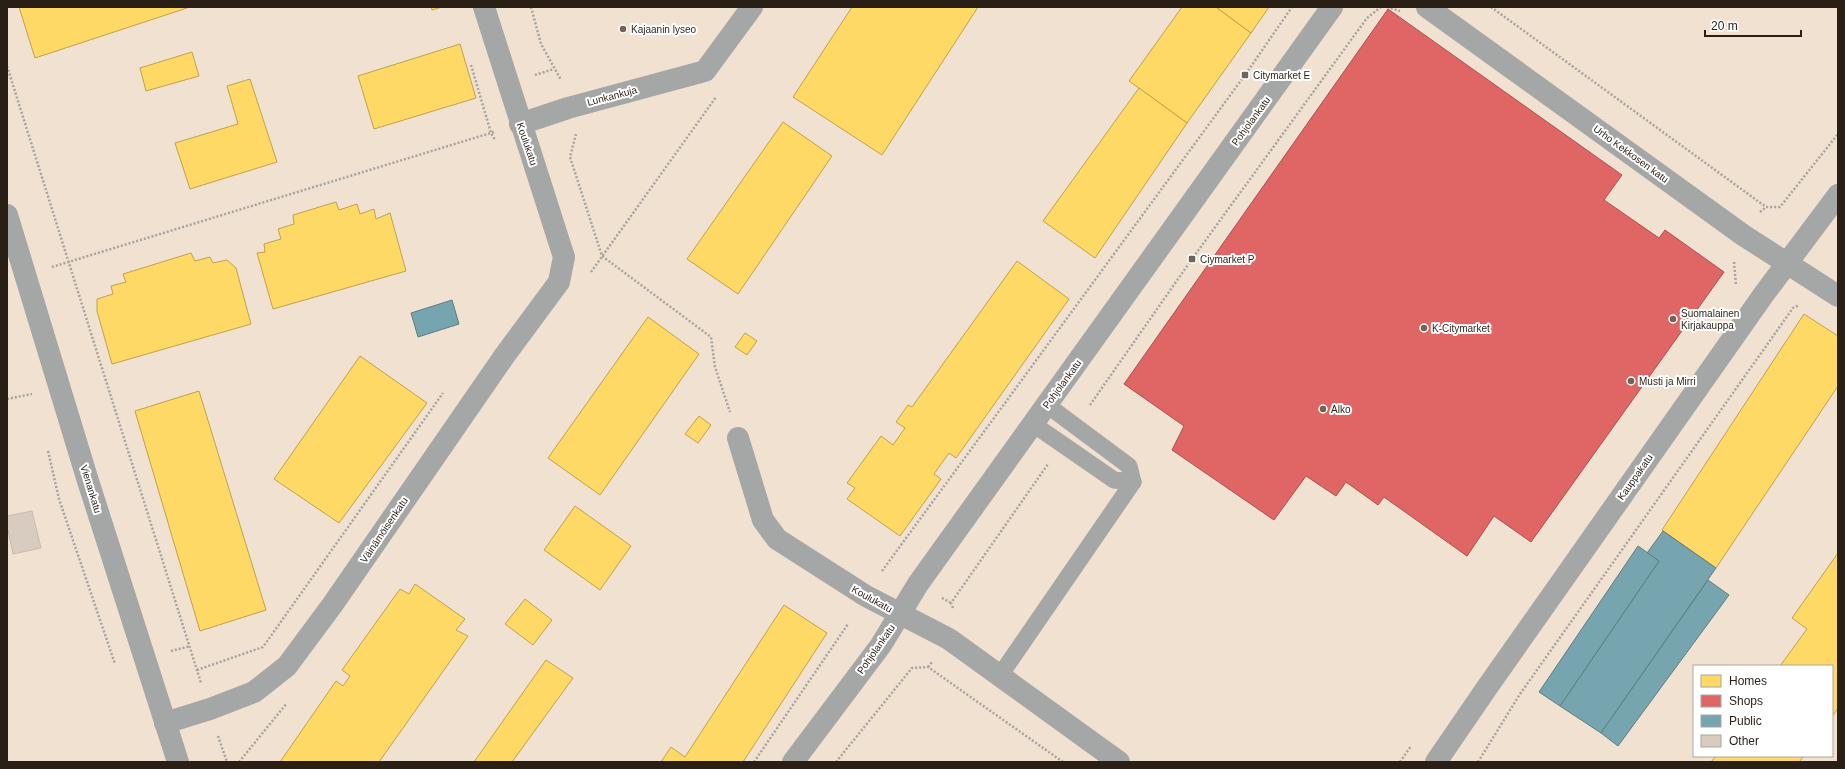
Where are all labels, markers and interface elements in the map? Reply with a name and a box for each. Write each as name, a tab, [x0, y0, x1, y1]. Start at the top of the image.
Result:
scale bar	[1705, 12, 1801, 38]
text: 20 m	[1711, 19, 1738, 33]
marker: Kajaanin lyseo	[618, 24, 628, 34]
place label: Kajaanin lyseo	[631, 24, 696, 35]
marker: Citymarket E	[1240, 70, 1250, 80]
place label: Citymarket E	[1253, 70, 1311, 81]
street label: Lunkankuja	[586, 84, 639, 108]
street label: Pohjolankatu	[1230, 94, 1272, 148]
street label: Koulukatu	[515, 121, 539, 167]
street label: Urho Kekkosen katu	[1591, 123, 1671, 185]
marker: Ciymarket P	[1187, 254, 1197, 264]
place label: Ciymarket P	[1200, 254, 1255, 265]
place label: Suomalainen Kirjakauppa	[1681, 308, 1739, 331]
marker: Suomalainen Kirjakauppa	[1668, 314, 1678, 324]
marker: K-Citymarket	[1419, 323, 1429, 333]
place label: K-Citymarket	[1432, 323, 1490, 334]
street label: Pohjolankatu	[1041, 357, 1083, 411]
marker: Musti ja Mirri	[1626, 376, 1636, 386]
place label: Musti ja Mirri	[1639, 376, 1696, 387]
marker: Alko	[1318, 404, 1328, 414]
place label: Alko	[1331, 404, 1351, 415]
street label: Kauppakatu	[1615, 452, 1655, 502]
street label: Vienankatu	[78, 464, 104, 514]
street label: Väinämöisenkatu	[358, 495, 410, 565]
street label: Koulukatu	[850, 583, 894, 615]
street label: Pohjolankatu	[855, 622, 897, 676]
legend	[1693, 665, 1833, 757]
text: Homes	[1729, 674, 1767, 688]
text: Shops	[1729, 694, 1763, 708]
text: Public	[1729, 714, 1762, 728]
text: Other	[1729, 734, 1759, 748]

